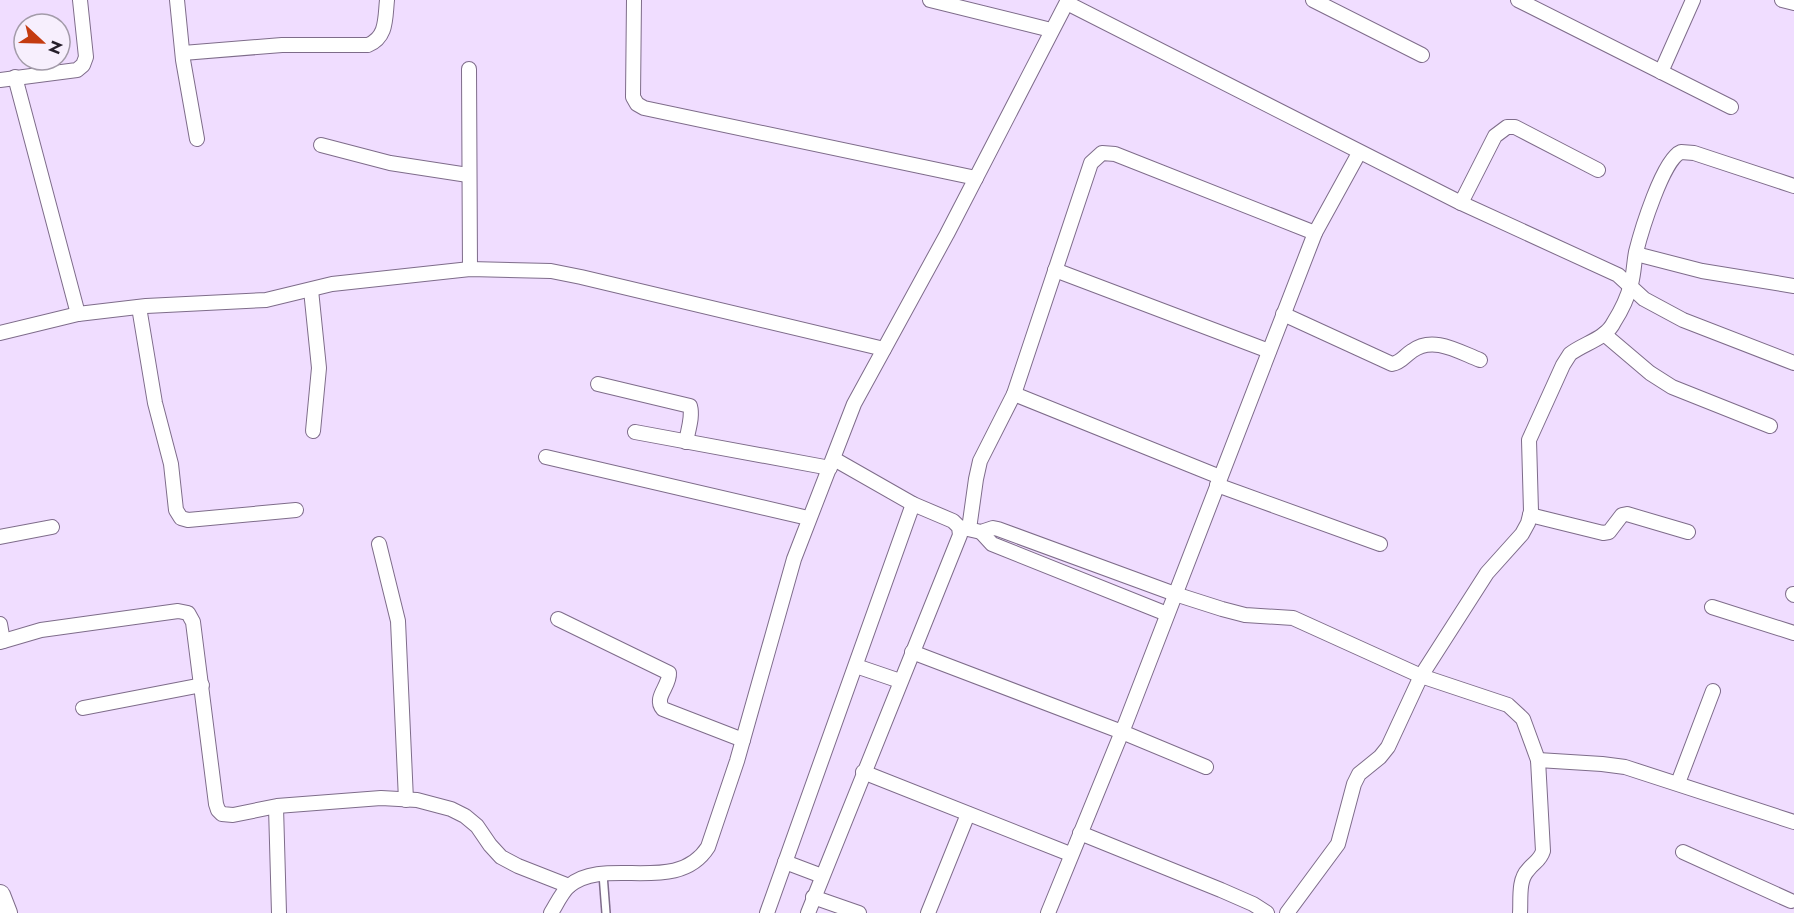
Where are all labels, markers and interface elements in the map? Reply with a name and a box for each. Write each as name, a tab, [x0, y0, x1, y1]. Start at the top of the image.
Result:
north arrow	[12, 12, 72, 72]
text: N	[42, 37, 68, 58]

